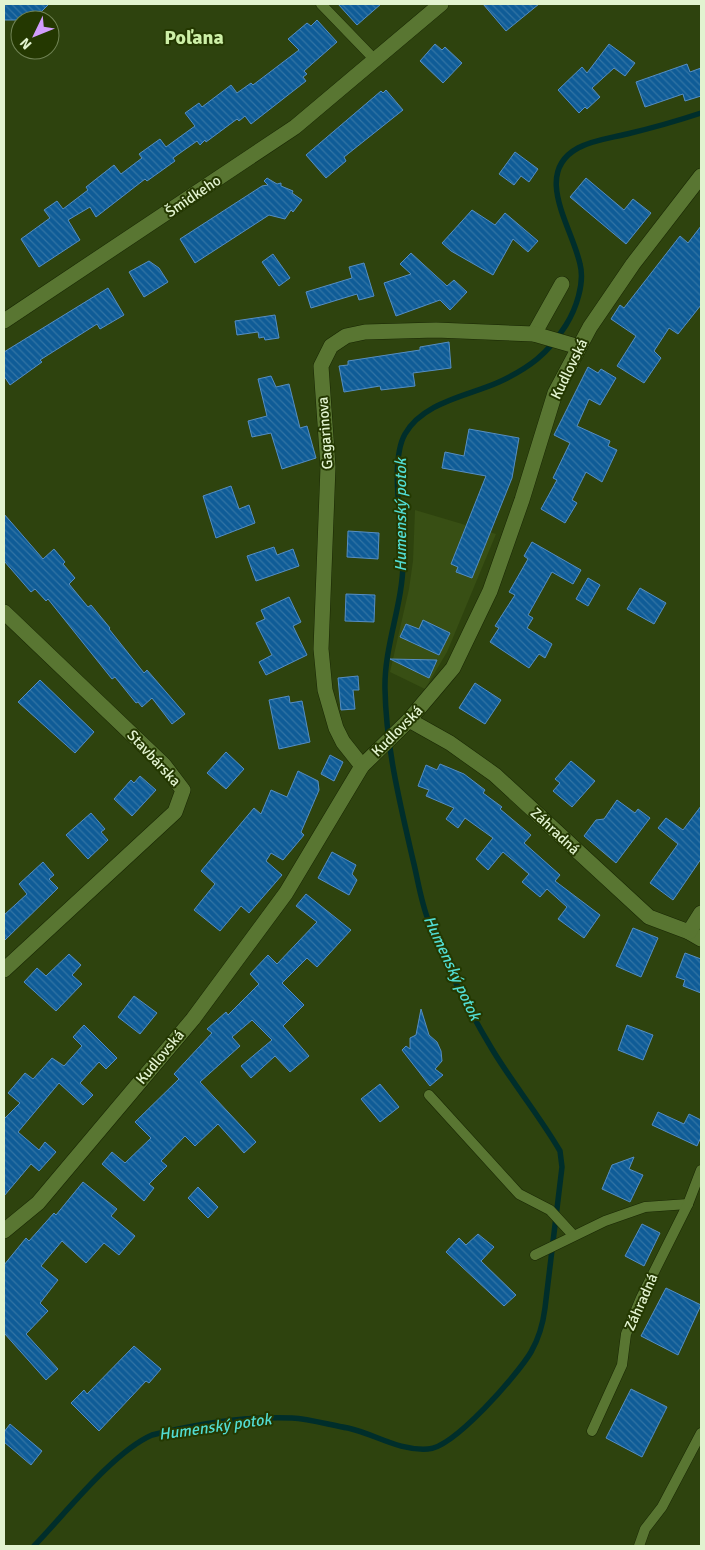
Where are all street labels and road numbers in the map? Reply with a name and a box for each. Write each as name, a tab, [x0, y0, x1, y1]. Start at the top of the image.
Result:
street label: Šmidkeho	[161, 170, 224, 221]
street label: Kudlovská	[547, 336, 591, 402]
street label: Gagarinova	[313, 396, 337, 470]
street label: Kudlovská	[368, 702, 426, 760]
street label: Stavbárska	[123, 726, 185, 790]
street label: Záhradná	[527, 804, 583, 858]
street label: Kudlovská	[132, 1026, 188, 1088]
street label: Záhradná	[620, 1271, 662, 1333]

